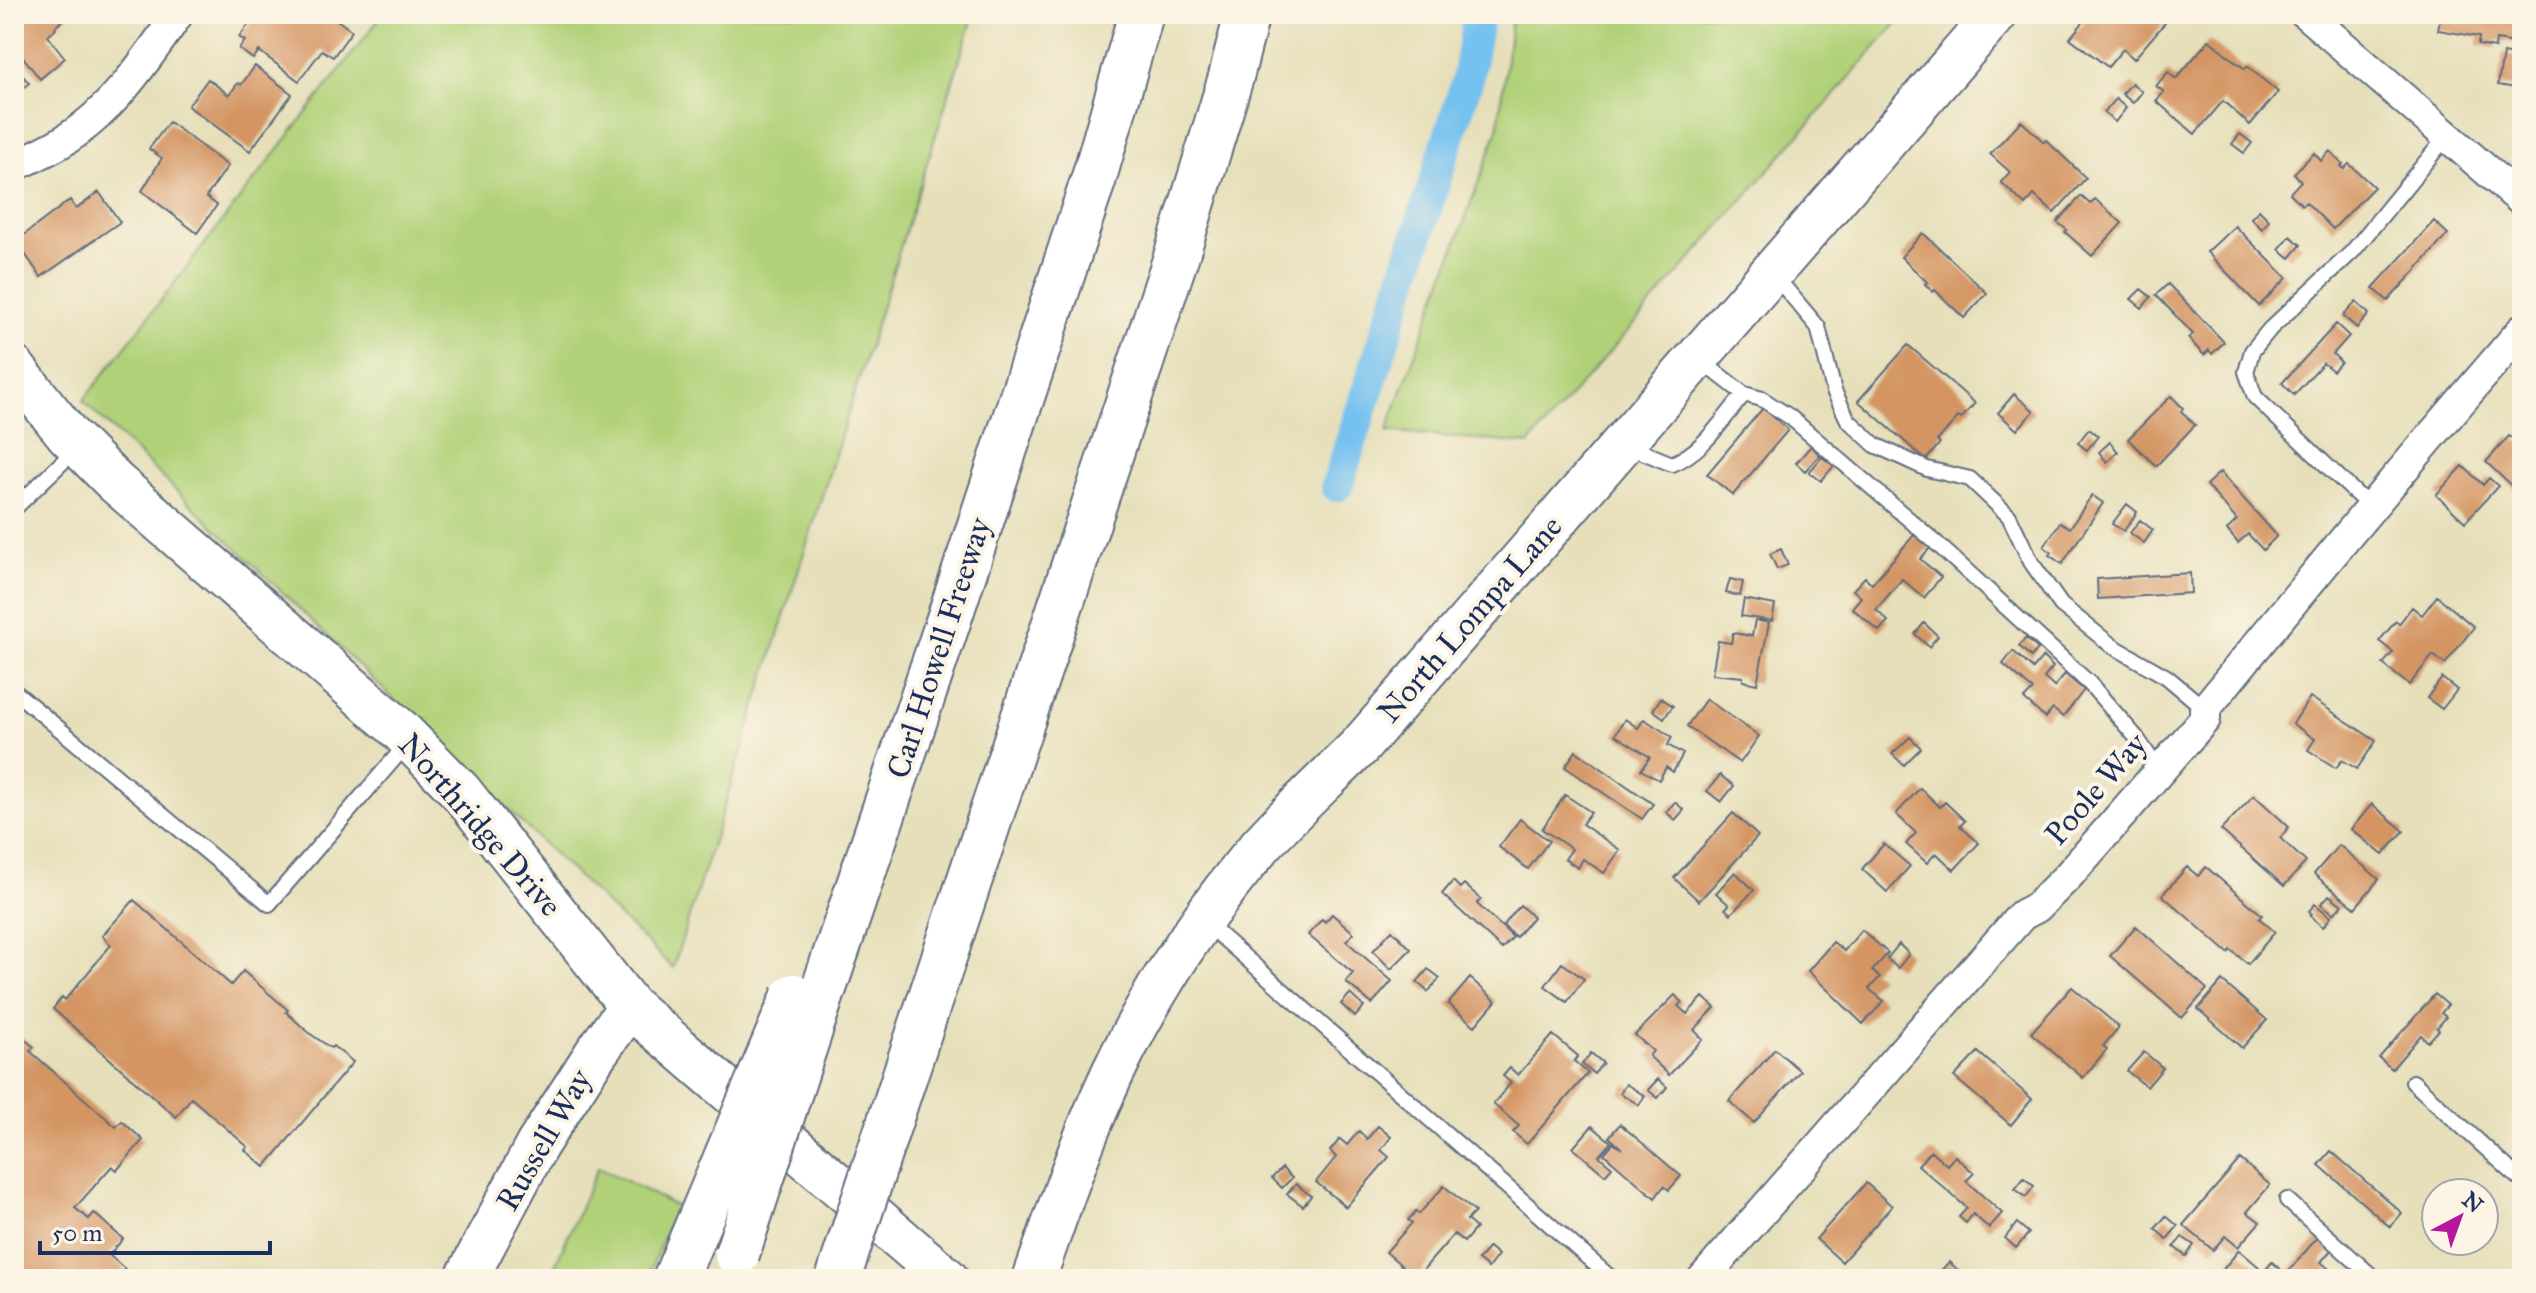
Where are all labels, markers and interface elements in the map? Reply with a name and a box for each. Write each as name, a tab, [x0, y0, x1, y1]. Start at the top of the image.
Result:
street label: North Lompa Lane	[1369, 507, 1571, 731]
street label: Carl Howell Freeway	[878, 512, 1000, 783]
street label: Poole Way	[2037, 724, 2156, 853]
street label: Northridge Drive	[390, 725, 570, 925]
street label: Russell Way	[488, 1061, 601, 1218]
north arrow	[2420, 1177, 2500, 1257]
text: N	[2457, 1186, 2489, 1219]
scale bar	[40, 1205, 270, 1255]
text: 50 m	[52, 1218, 102, 1248]

